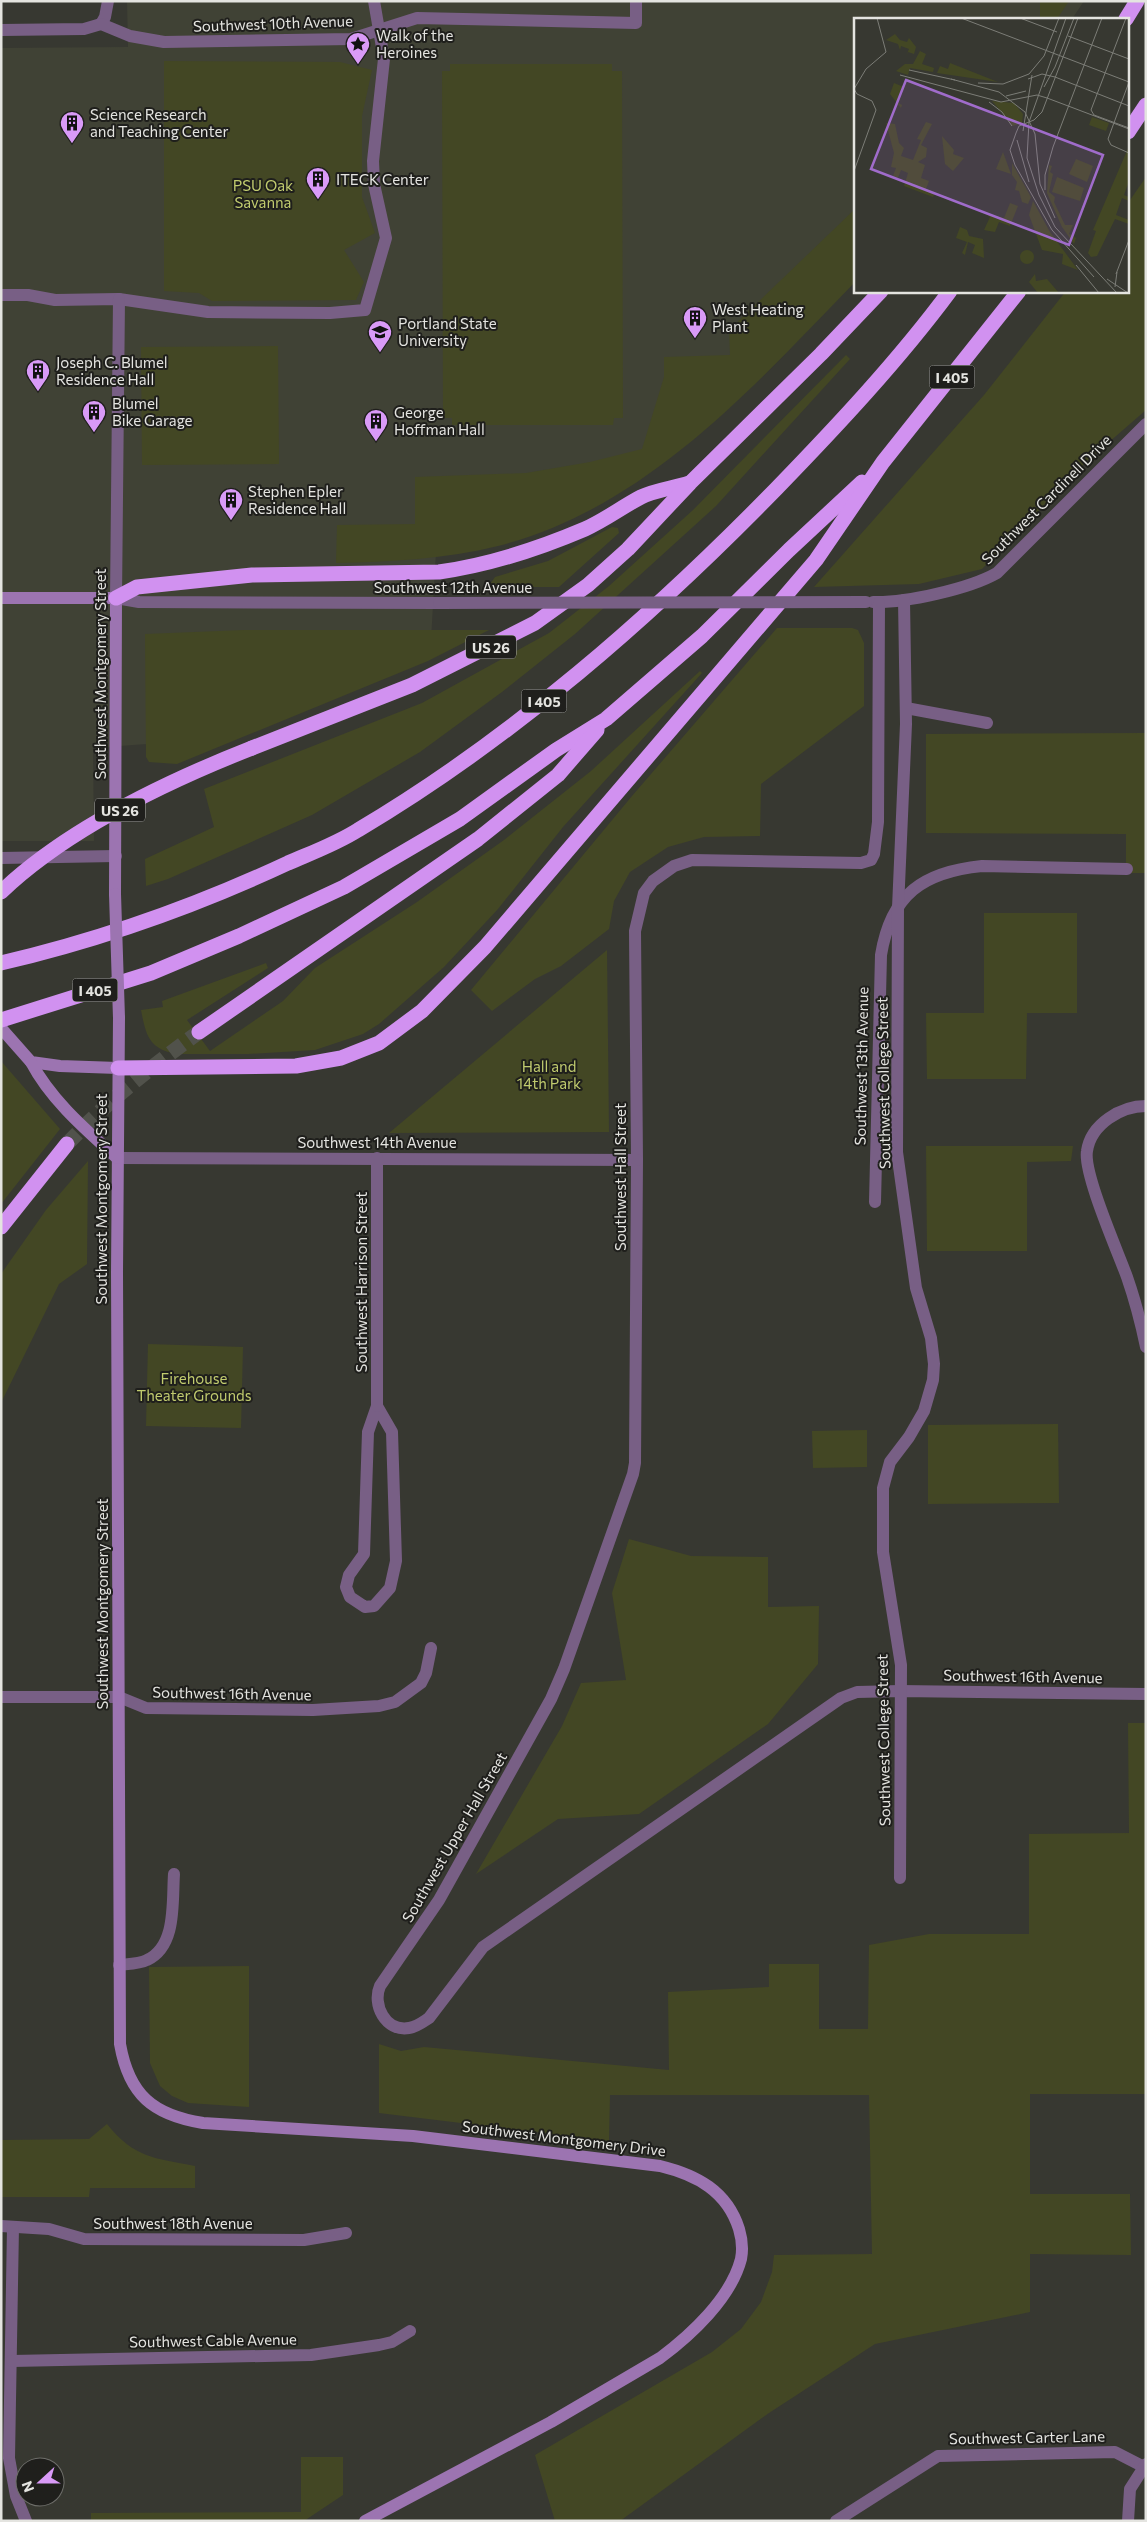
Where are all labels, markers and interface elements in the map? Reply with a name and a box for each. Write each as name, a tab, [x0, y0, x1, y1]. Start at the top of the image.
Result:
street label: Southwest 10th Avenue	[193, 11, 353, 35]
inset map	[854, 18, 1130, 292]
place label: Walk of the Heroines	[376, 26, 454, 61]
place icon: Walk of the Heroines	[345, 31, 371, 65]
place label: Science Research and Teaching Center	[90, 105, 228, 140]
building icon: Science Research and Teaching Center	[59, 110, 85, 144]
building icon: ITECK Center	[305, 166, 331, 200]
place label: ITECK Center	[336, 170, 429, 188]
park label: PSU Oak Savanna	[233, 176, 293, 211]
place label: West Heating Plant	[712, 300, 804, 335]
building icon: West Heating Plant	[682, 305, 708, 339]
place label: Portland State University	[398, 314, 497, 349]
school or university icon: Portland State University	[367, 319, 393, 353]
place label: Joseph C. Blumel Residence Hall	[56, 353, 168, 388]
building icon: Joseph C. Blumel Residence Hall	[25, 358, 51, 392]
road number: I 405	[930, 366, 974, 388]
place label: Blumel Bike Garage	[112, 394, 193, 429]
building icon: Blumel Bike Garage	[81, 399, 107, 433]
place label: George Hoffman Hall	[394, 403, 485, 438]
building icon: George Hoffman Hall	[363, 408, 389, 442]
street label: Southwest Cardinell Drive	[977, 430, 1115, 568]
place label: Stephen Epler Residence Hall	[248, 482, 346, 517]
building icon: Stephen Epler Residence Hall	[218, 487, 244, 521]
street label: Southwest Montgomery Street	[91, 568, 109, 780]
street label: Southwest 12th Avenue	[374, 578, 532, 596]
road number: US 26	[466, 636, 516, 659]
road number: I 405	[522, 689, 566, 712]
road number: US 26	[95, 798, 145, 822]
road number: I 405	[72, 978, 118, 1002]
street label: Southwest 13th Avenue	[851, 986, 871, 1146]
street label: Southwest College Street	[872, 997, 894, 1169]
park label: Hall and 14th Park	[517, 1057, 581, 1092]
street label: Southwest Montgomery Street	[92, 1093, 110, 1305]
street label: Southwest Hall Street	[611, 1103, 629, 1251]
street label: Southwest 14th Avenue	[297, 1133, 457, 1151]
street label: Southwest Harrison Street	[352, 1192, 370, 1372]
park label: Firehouse Theater Grounds	[137, 1369, 252, 1404]
street label: Southwest Montgomery Street	[93, 1498, 111, 1710]
street label: Southwest College Street	[872, 1654, 894, 1826]
street label: Southwest 16th Avenue	[943, 1666, 1103, 1686]
street label: Southwest 16th Avenue	[152, 1683, 312, 1703]
street label: Southwest Upper Hall Street	[398, 1749, 510, 1925]
street label: Southwest Montgomery Drive	[461, 2117, 667, 2159]
street label: Southwest 18th Avenue	[93, 2214, 253, 2232]
street label: Southwest Cable Avenue	[129, 2330, 297, 2350]
street label: Southwest Carter Lane	[949, 2427, 1105, 2447]
north arrow	[15, 2457, 65, 2507]
text: N	[18, 2479, 37, 2495]

